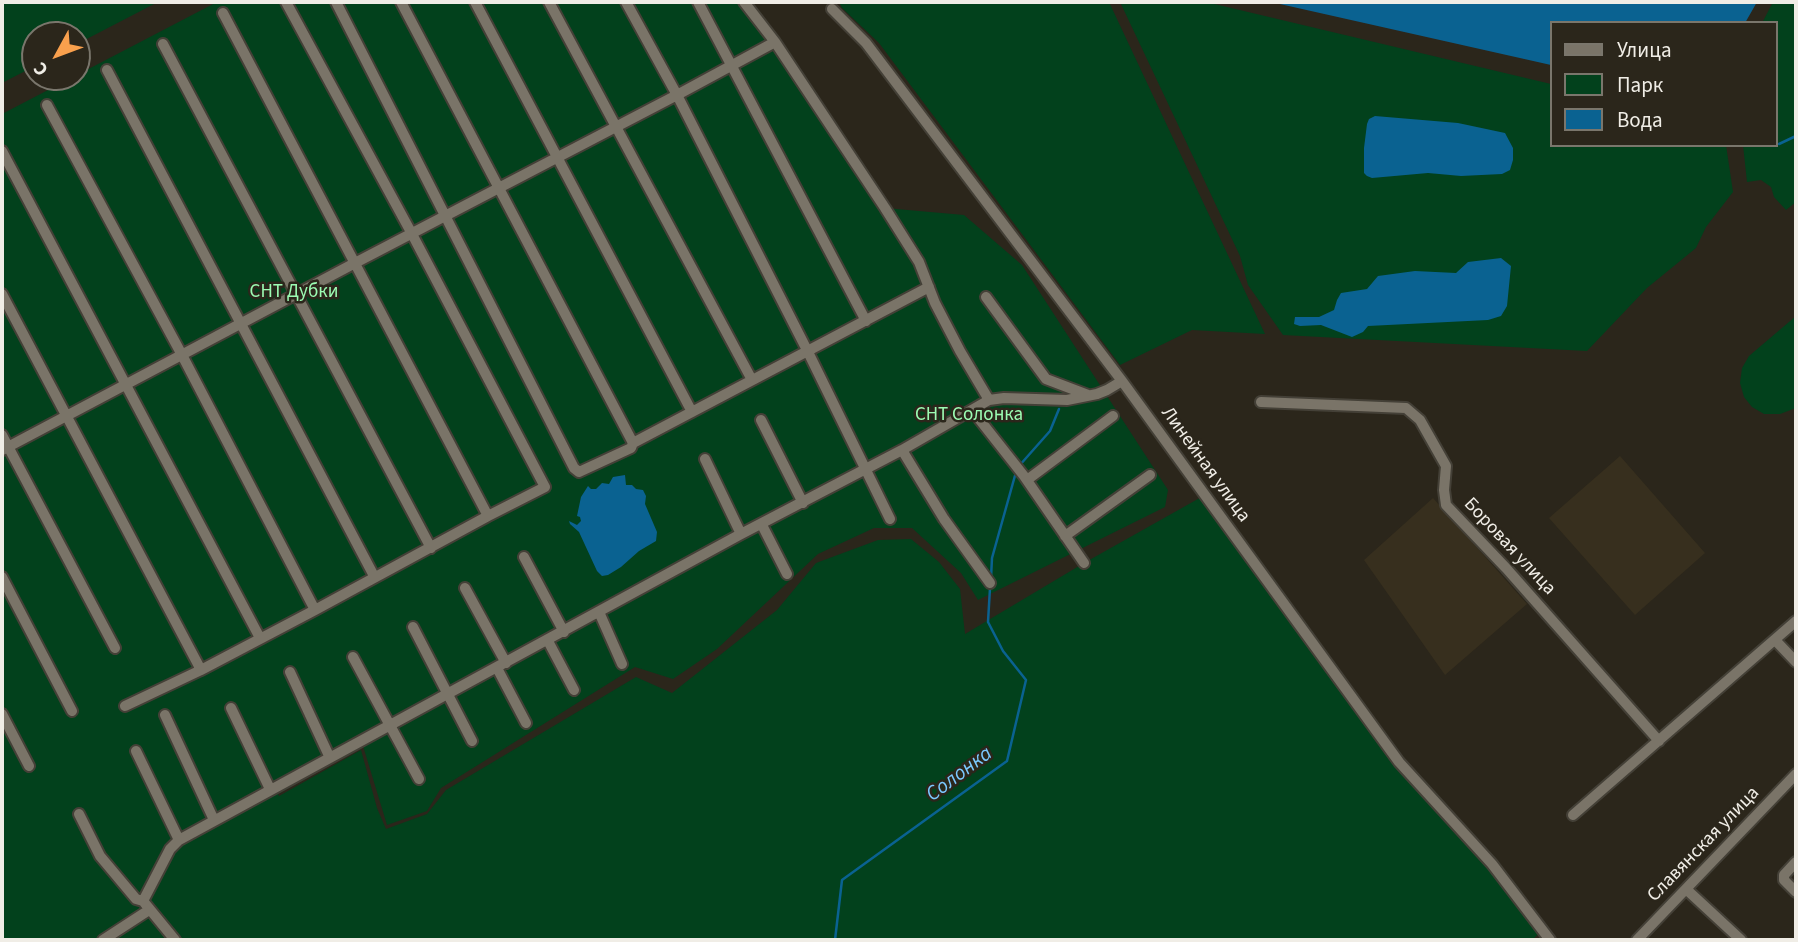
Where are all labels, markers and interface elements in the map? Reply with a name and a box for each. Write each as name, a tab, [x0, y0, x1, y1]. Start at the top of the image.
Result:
north arrow	[21, 21, 91, 91]
legend	[1549, 21, 1777, 147]
text: Улица	[1617, 35, 1672, 65]
text: С	[27, 56, 55, 82]
text: Парк	[1617, 70, 1663, 100]
text: Вода	[1617, 105, 1663, 135]
park label: СНТ Дубки	[250, 282, 338, 304]
street label: Линейная улица	[1155, 403, 1255, 527]
park label: СНТ Солонка	[915, 405, 1023, 427]
street label: Боровая улица	[1458, 494, 1560, 600]
water label: Солонка	[922, 742, 998, 808]
street label: Славянская улица	[1643, 783, 1765, 907]

